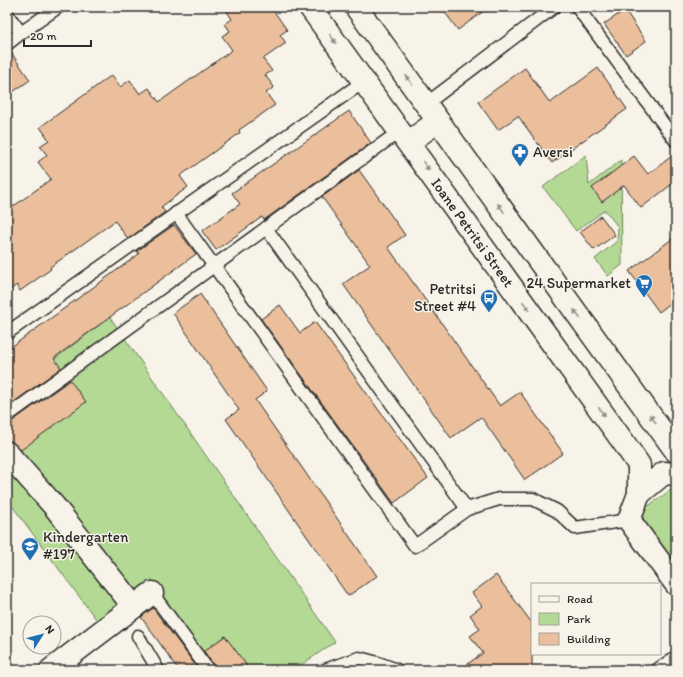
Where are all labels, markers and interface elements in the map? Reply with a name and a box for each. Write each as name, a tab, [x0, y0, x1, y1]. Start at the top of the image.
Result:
scale bar	[24, 22, 91, 48]
text: 20 m	[30, 29, 57, 43]
one-way arrow	[329, 33, 337, 44]
one-way arrow	[405, 75, 413, 85]
pharmacy icon: Aversi	[510, 142, 530, 167]
place label: Aversi	[533, 143, 573, 161]
one-way arrow	[422, 161, 430, 172]
street label: Ioane Petritsi Street	[427, 175, 518, 291]
one-way arrow	[497, 203, 505, 214]
supermarket icon: 24 Supermarket	[634, 273, 654, 298]
place label: 24 Supermarket	[526, 274, 631, 292]
place label: Petritsi Street #4	[414, 280, 476, 315]
bus stop icon: Petritsi Street #4	[479, 288, 499, 313]
one-way arrow	[522, 301, 530, 312]
one-way arrow	[573, 308, 581, 319]
one-way arrow	[598, 407, 606, 417]
one-way arrow	[649, 414, 657, 424]
place label: Kindergarten #197	[43, 528, 129, 563]
school or university icon: Kindergarten #197	[20, 536, 40, 561]
legend	[531, 583, 661, 655]
text: Road	[567, 592, 593, 606]
text: Park	[567, 612, 591, 626]
north arrow	[22, 615, 62, 655]
text: N	[42, 623, 57, 636]
text: Building	[567, 632, 611, 646]

